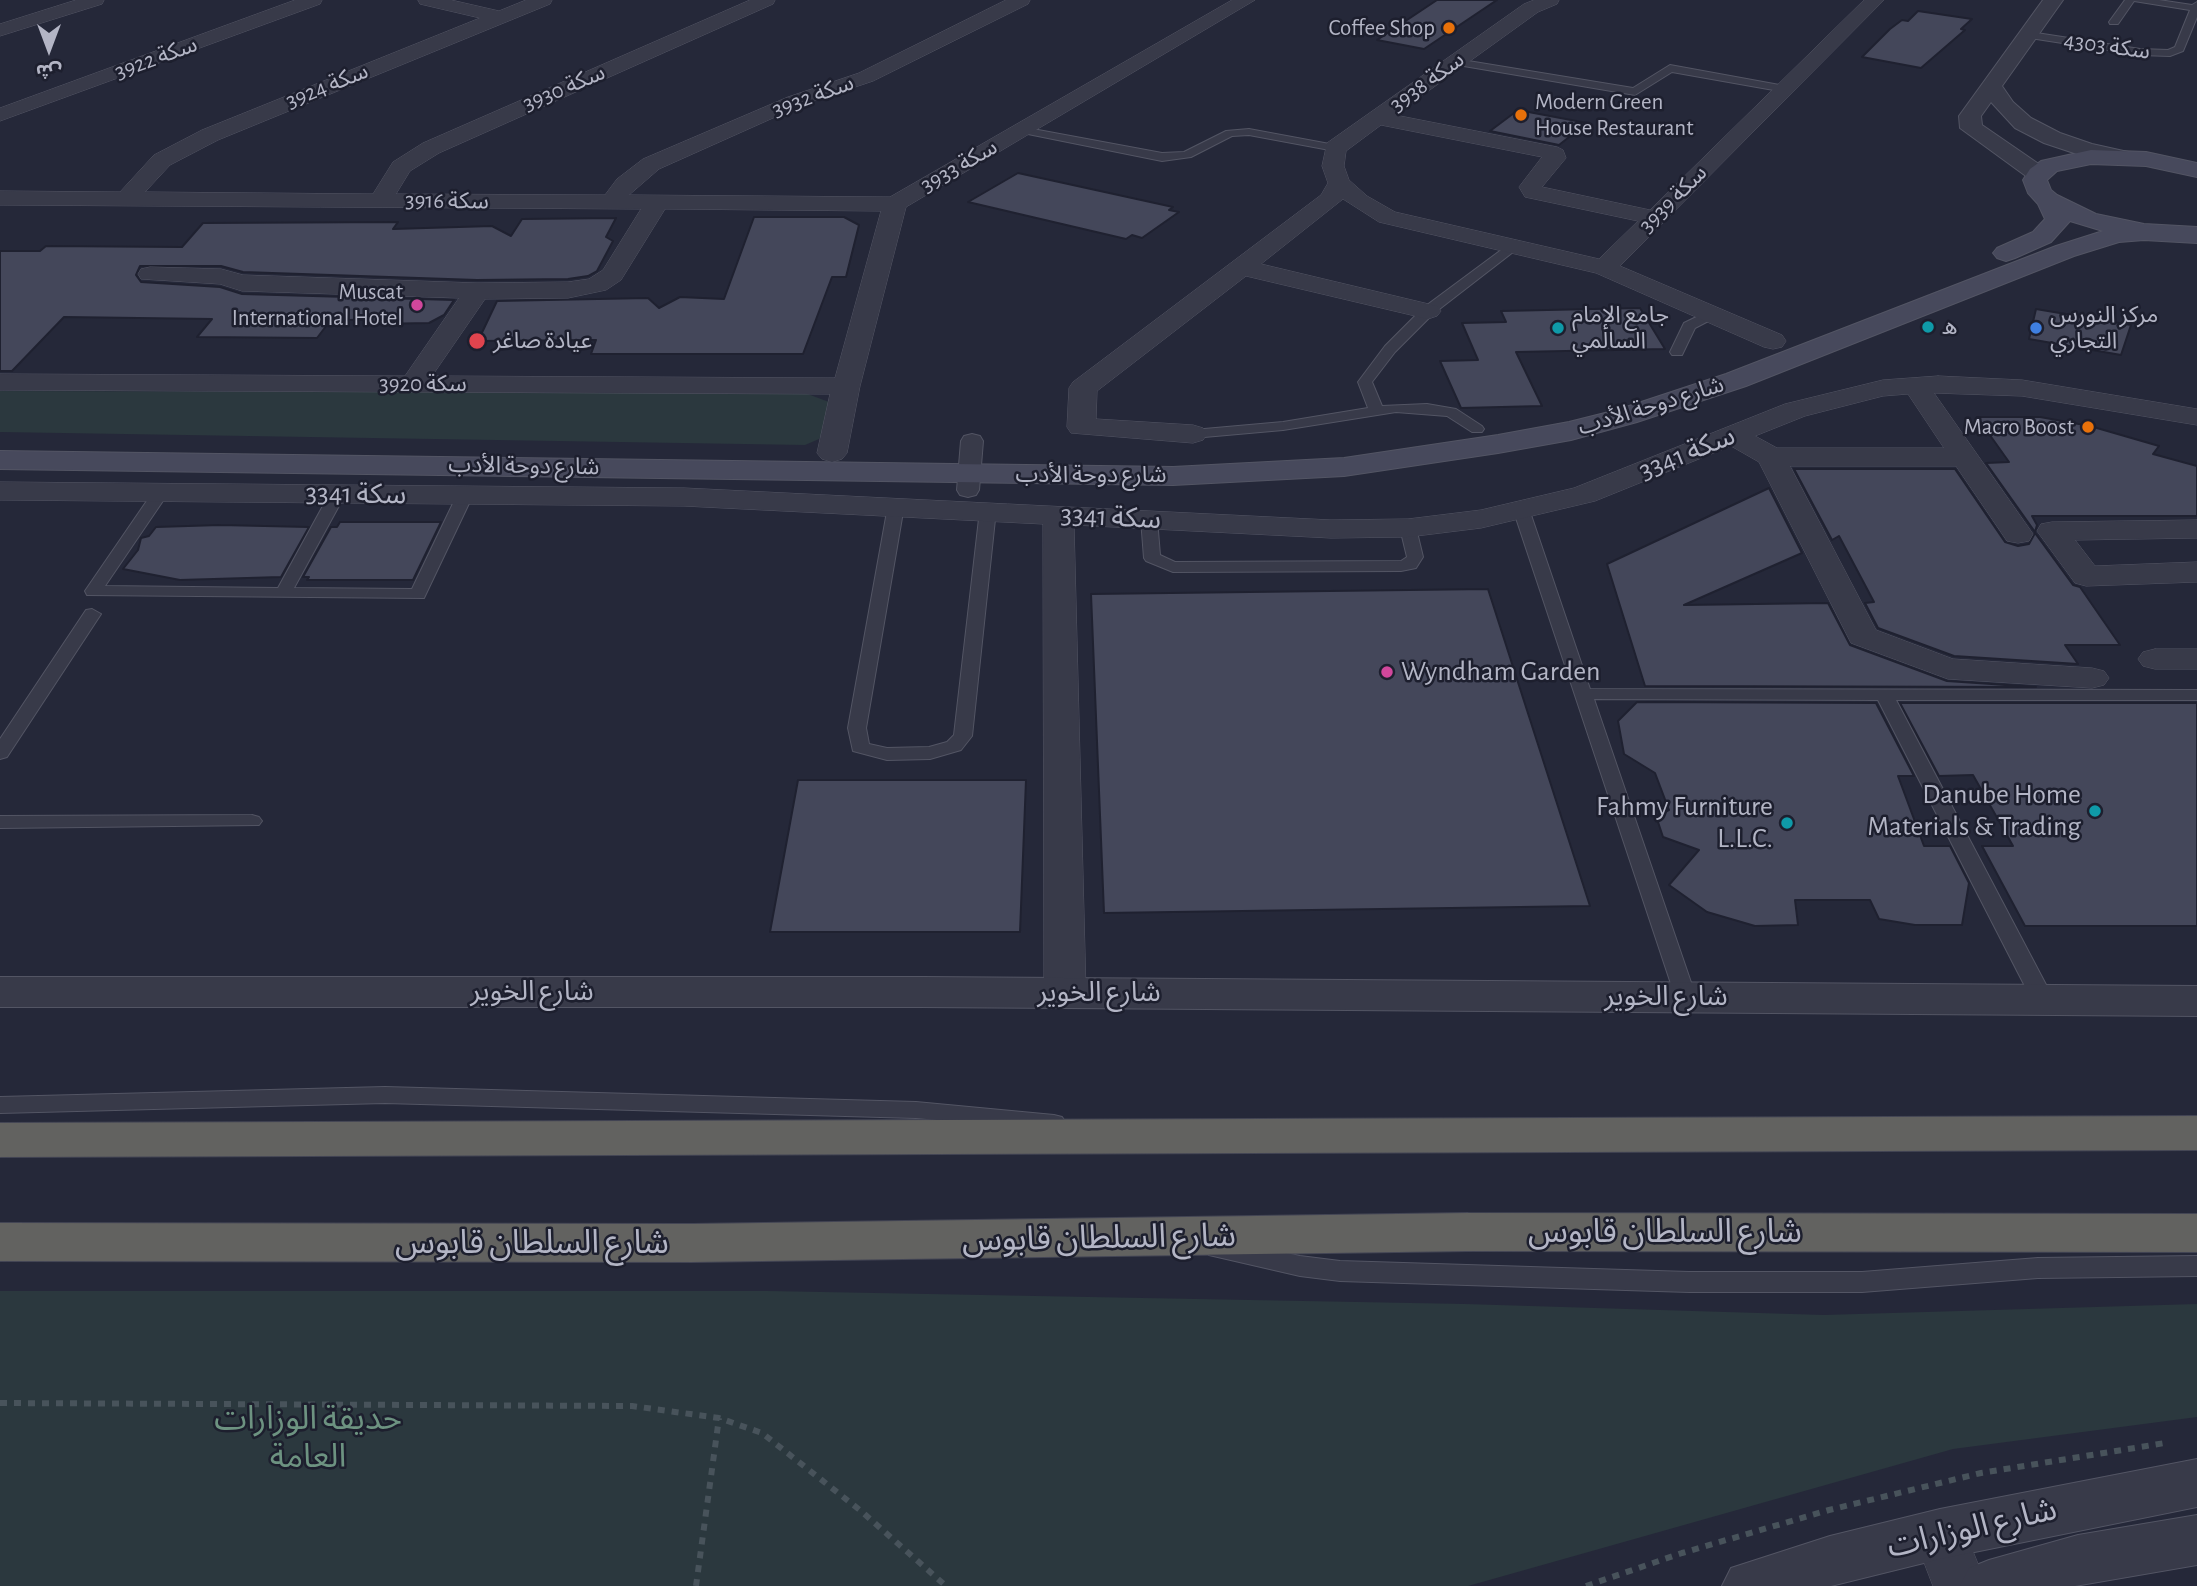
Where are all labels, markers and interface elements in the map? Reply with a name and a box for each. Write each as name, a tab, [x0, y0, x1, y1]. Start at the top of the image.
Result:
north arrow	[14, 14, 84, 84]
place label: Coffee Shop	[1329, 14, 1435, 42]
marker: Coffee Shop	[1441, 20, 1457, 36]
street label: سكة 4303	[2062, 26, 2152, 66]
street label: سكة 3922	[111, 30, 201, 86]
street label: سكة 3938	[1384, 46, 1470, 118]
street label: سكة 3924	[282, 57, 372, 115]
street label: سكة 3930	[519, 58, 609, 118]
text: ش	[36, 61, 62, 80]
street label: سكة 3932	[768, 69, 858, 123]
place label: Modern Green House Restaurant	[1535, 88, 1694, 142]
marker: Modern Green House Restaurant	[1513, 107, 1529, 123]
street label: سكة 3933	[916, 133, 1002, 199]
street label: سكة 3939	[1633, 159, 1713, 239]
street label: سكة 3916	[405, 186, 489, 216]
place label: Muscat International Hotel	[232, 278, 403, 332]
marker: Muscat International Hotel	[409, 297, 425, 313]
place label: جامع الإمام السالمي	[1572, 301, 1669, 355]
place label: مركز النورس التجاري	[2050, 301, 2158, 355]
place label: ه	[1942, 313, 1957, 341]
marker: ه	[1920, 319, 1936, 335]
marker: جامع الإمام السالمي	[1550, 320, 1566, 336]
marker: مركز النورس التجاري	[2028, 320, 2044, 336]
place label: عيادة صاغر	[493, 327, 592, 355]
marker: عيادة صاغر	[467, 331, 487, 351]
street label: سكة 3920	[379, 370, 467, 398]
street label: شارع دوحة الأدب	[1575, 371, 1727, 441]
place label: Macro Boost	[1964, 413, 2074, 441]
street label: سكة 3341	[1634, 419, 1740, 487]
marker: Macro Boost	[2080, 419, 2096, 435]
street label: شارع دوحة الأدب	[448, 451, 600, 481]
street label: شارع دوحة الأدب	[1015, 461, 1167, 489]
street label: سكة 3341	[305, 476, 407, 512]
street label: سكة 3341	[1060, 498, 1162, 536]
place label: Wyndham Garden	[1401, 655, 1601, 689]
marker: Wyndham Garden	[1379, 664, 1395, 680]
place label: Danube Home Materials & Trading	[1867, 778, 2081, 844]
place label: Fahmy Furniture L.L.C.	[1596, 790, 1773, 856]
marker: Danube Home Materials & Trading	[2087, 803, 2103, 819]
marker: Fahmy Furniture L.L.C.	[1779, 815, 1795, 831]
street label: شارع الخوير	[470, 975, 594, 1009]
street label: شارع الخوير	[1037, 976, 1161, 1010]
street label: شارع الخوير	[1604, 980, 1728, 1014]
street label: شارع السلطان قابوس	[1528, 1212, 1802, 1252]
street label: شارع السلطان قابوس	[962, 1216, 1236, 1260]
street label: شارع السلطان قابوس	[395, 1223, 669, 1263]
park label: حديقة الوزارات العامة	[214, 1399, 402, 1477]
street label: شارع الوزارات	[1883, 1489, 2061, 1567]

